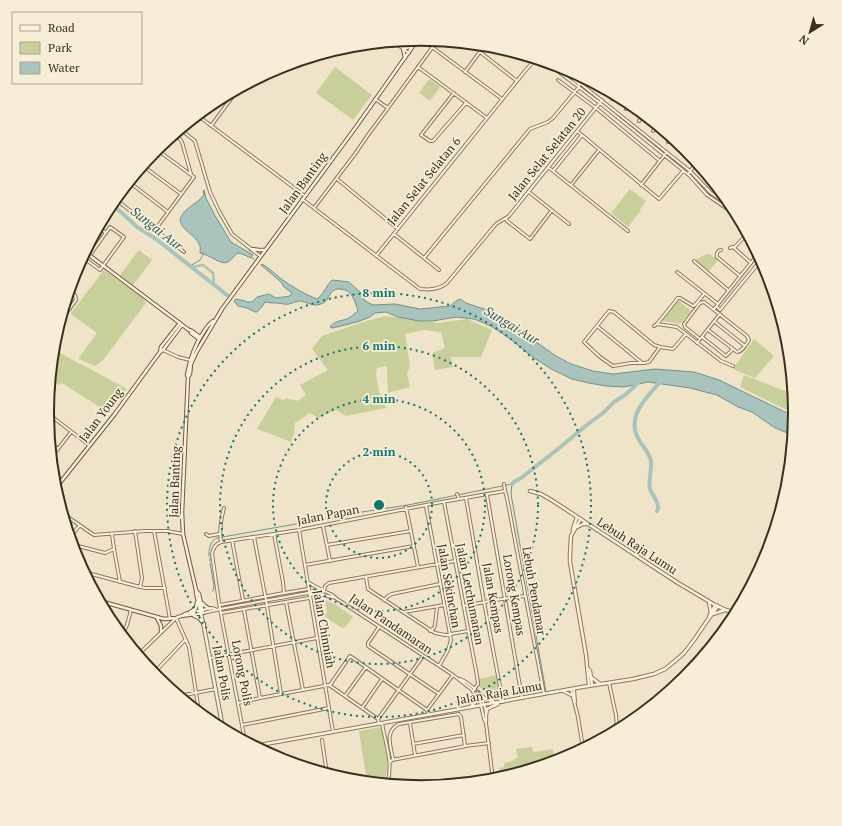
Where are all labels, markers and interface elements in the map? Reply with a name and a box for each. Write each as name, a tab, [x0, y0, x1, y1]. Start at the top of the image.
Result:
legend	[12, 12, 142, 84]
north arrow	[790, 12, 830, 52]
text: Road	[48, 20, 75, 35]
text: N	[796, 31, 812, 48]
text: Park	[48, 40, 73, 55]
text: Water	[48, 60, 80, 75]
street label: Jalan Selat Selatan 20	[505, 104, 589, 203]
street label: Jalan Selat Selatan 6	[384, 133, 464, 228]
street label: Jalan Banting	[275, 149, 330, 216]
water label: Sungai Aur	[127, 202, 188, 255]
text: 8 min	[363, 285, 396, 300]
water label: Sungai Aur	[481, 301, 544, 349]
text: 6 min	[363, 338, 396, 353]
street label: Jalan Young	[76, 384, 126, 445]
text: 4 min	[363, 391, 396, 406]
text: 2 min	[363, 444, 396, 459]
street label: Jalan Banting	[166, 445, 183, 518]
centre of rings	[372, 498, 386, 512]
street label: Jalan Papan	[296, 501, 360, 528]
street label: Lebuh Raja Lumu	[594, 514, 680, 577]
street label: Jalan Letchumanan	[453, 542, 488, 646]
street label: Jalan Sekinchan	[435, 543, 464, 629]
street label: Lebuh Pendamar	[519, 545, 550, 637]
street label: Lorong Kempas	[500, 553, 529, 637]
street label: Jalan Kempas	[480, 561, 507, 634]
street label: Jalan Chinniah	[310, 589, 339, 669]
street label: Jalan Pandamaran	[347, 590, 436, 657]
street label: Lorong Polis	[229, 639, 256, 707]
street label: Jalan Polis	[210, 644, 235, 702]
street label: Jalan Raja Lumu	[455, 678, 543, 707]

